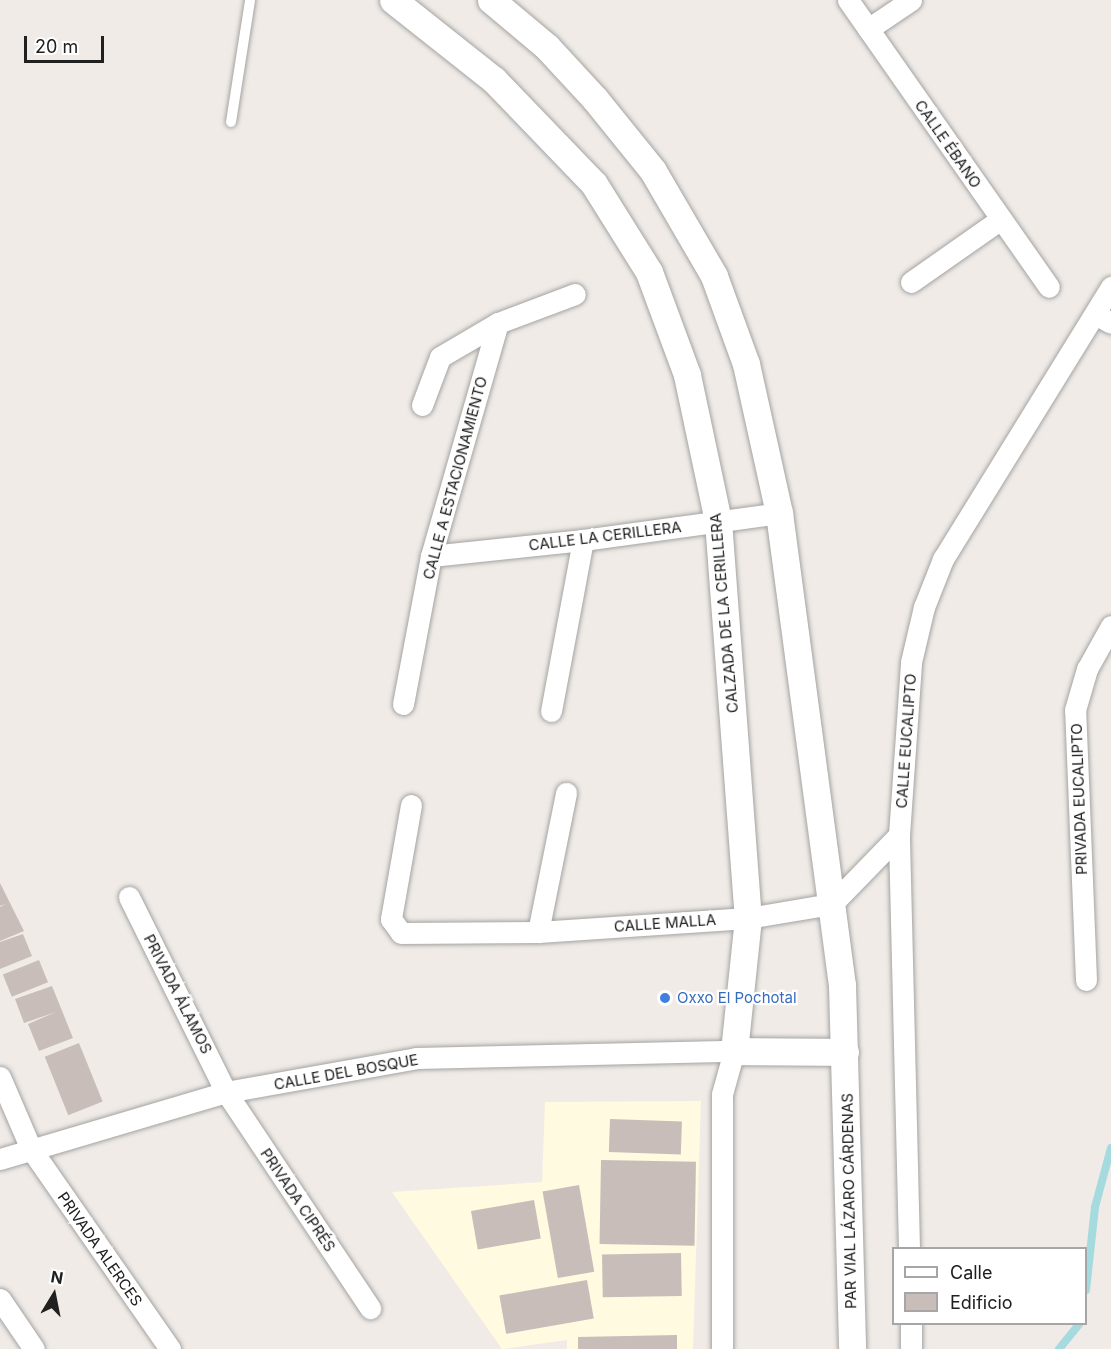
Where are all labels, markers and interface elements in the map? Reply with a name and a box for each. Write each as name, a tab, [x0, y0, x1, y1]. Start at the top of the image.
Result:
scale bar	[27, 24, 106, 62]
text: 20 m	[35, 36, 78, 57]
street label: CALLE ÉBANO	[911, 97, 985, 191]
street label: CALLE A ESTACIONAMIENTO	[419, 375, 491, 581]
street label: CALZADA DE LA CERILLERA	[706, 512, 742, 714]
street label: CALLE LA CERILLERA	[528, 518, 682, 554]
street label: CALLE EUCALIPTO	[892, 673, 920, 809]
street label: PRIVADA EUCALIPTO	[1067, 723, 1091, 875]
street label: CALLE MALLA	[613, 910, 717, 936]
street label: PRIVADA ÁLAMOS	[140, 931, 216, 1057]
place label: Oxxo El Pochotal	[677, 989, 797, 1007]
marker: Oxxo El Pochotal	[658, 991, 672, 1005]
street label: CALLE DEL BOSQUE	[272, 1050, 420, 1094]
street label: PAR VIAL LÁZARO CÁRDENAS	[838, 1093, 860, 1309]
street label: PRIVADA CIPRÉS	[257, 1145, 339, 1255]
street label: PRIVADA ALERCES	[54, 1189, 146, 1309]
legend	[892, 1247, 1087, 1325]
text: Calle	[950, 1262, 992, 1283]
north arrow	[24, 1265, 84, 1325]
text: N	[49, 1266, 65, 1288]
text: Edificio	[950, 1292, 1013, 1313]

